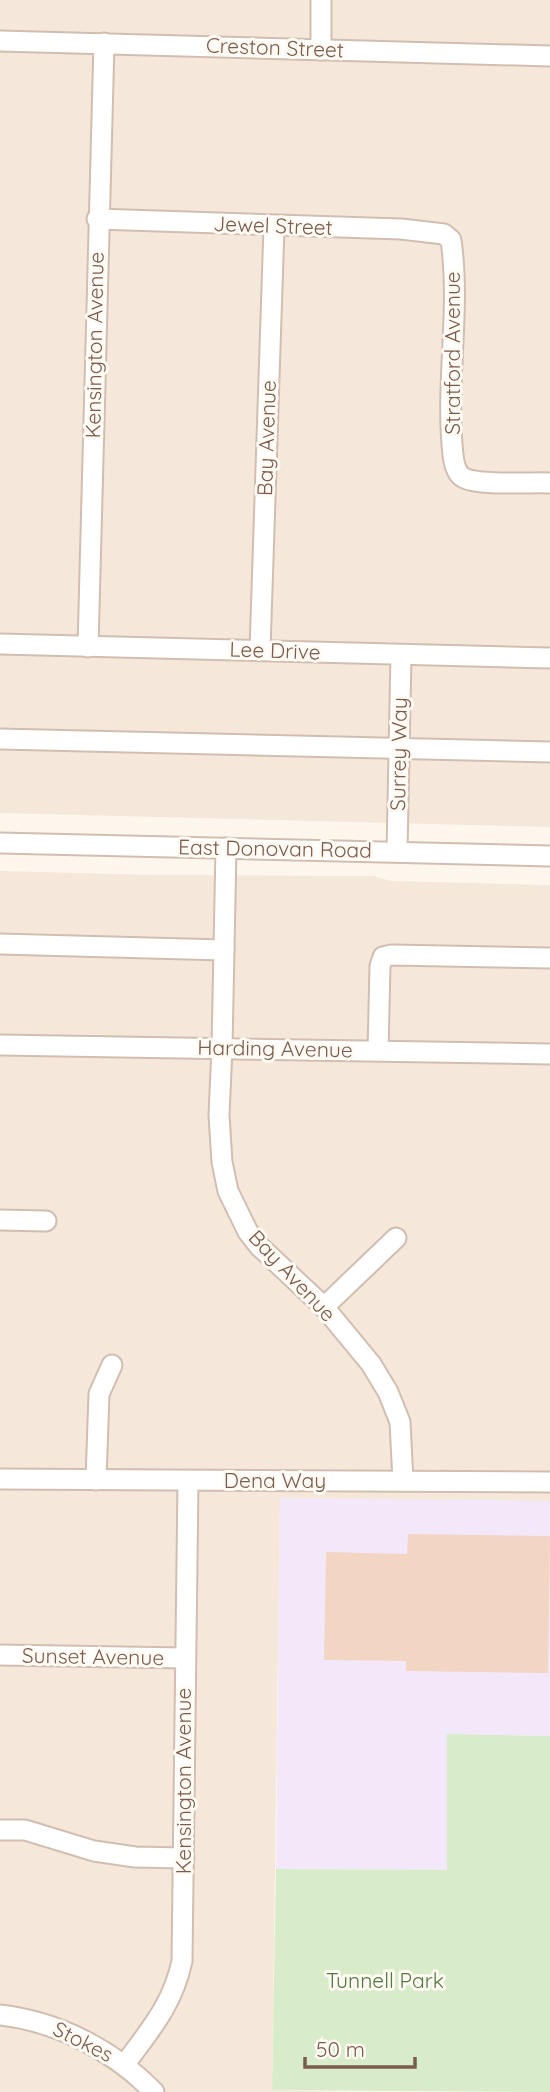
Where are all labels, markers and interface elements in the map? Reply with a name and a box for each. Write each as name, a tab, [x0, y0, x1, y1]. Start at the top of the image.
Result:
street label: Creston Street	[206, 32, 344, 62]
street label: Jewel Street	[213, 210, 333, 240]
street label: Kensington Avenue	[79, 251, 109, 439]
street label: Stratford Avenue	[439, 271, 465, 435]
street label: Bay Avenue	[251, 380, 281, 496]
street label: Lee Drive	[229, 635, 321, 665]
street label: Surrey Way	[384, 697, 412, 811]
street label: East Donovan Road	[178, 833, 372, 863]
street label: Harding Avenue	[197, 1034, 353, 1062]
street label: Bay Avenue	[244, 1224, 342, 1327]
street label: Dena Way	[224, 1467, 326, 1493]
street label: Sunset Avenue	[22, 1642, 164, 1670]
street label: Kensington Avenue	[170, 1688, 196, 1874]
park label: Tunnell Park	[326, 1967, 444, 1993]
street label: Stokes	[49, 2015, 118, 2067]
scale bar	[305, 2025, 415, 2070]
text: 50 m	[316, 2036, 365, 2062]

